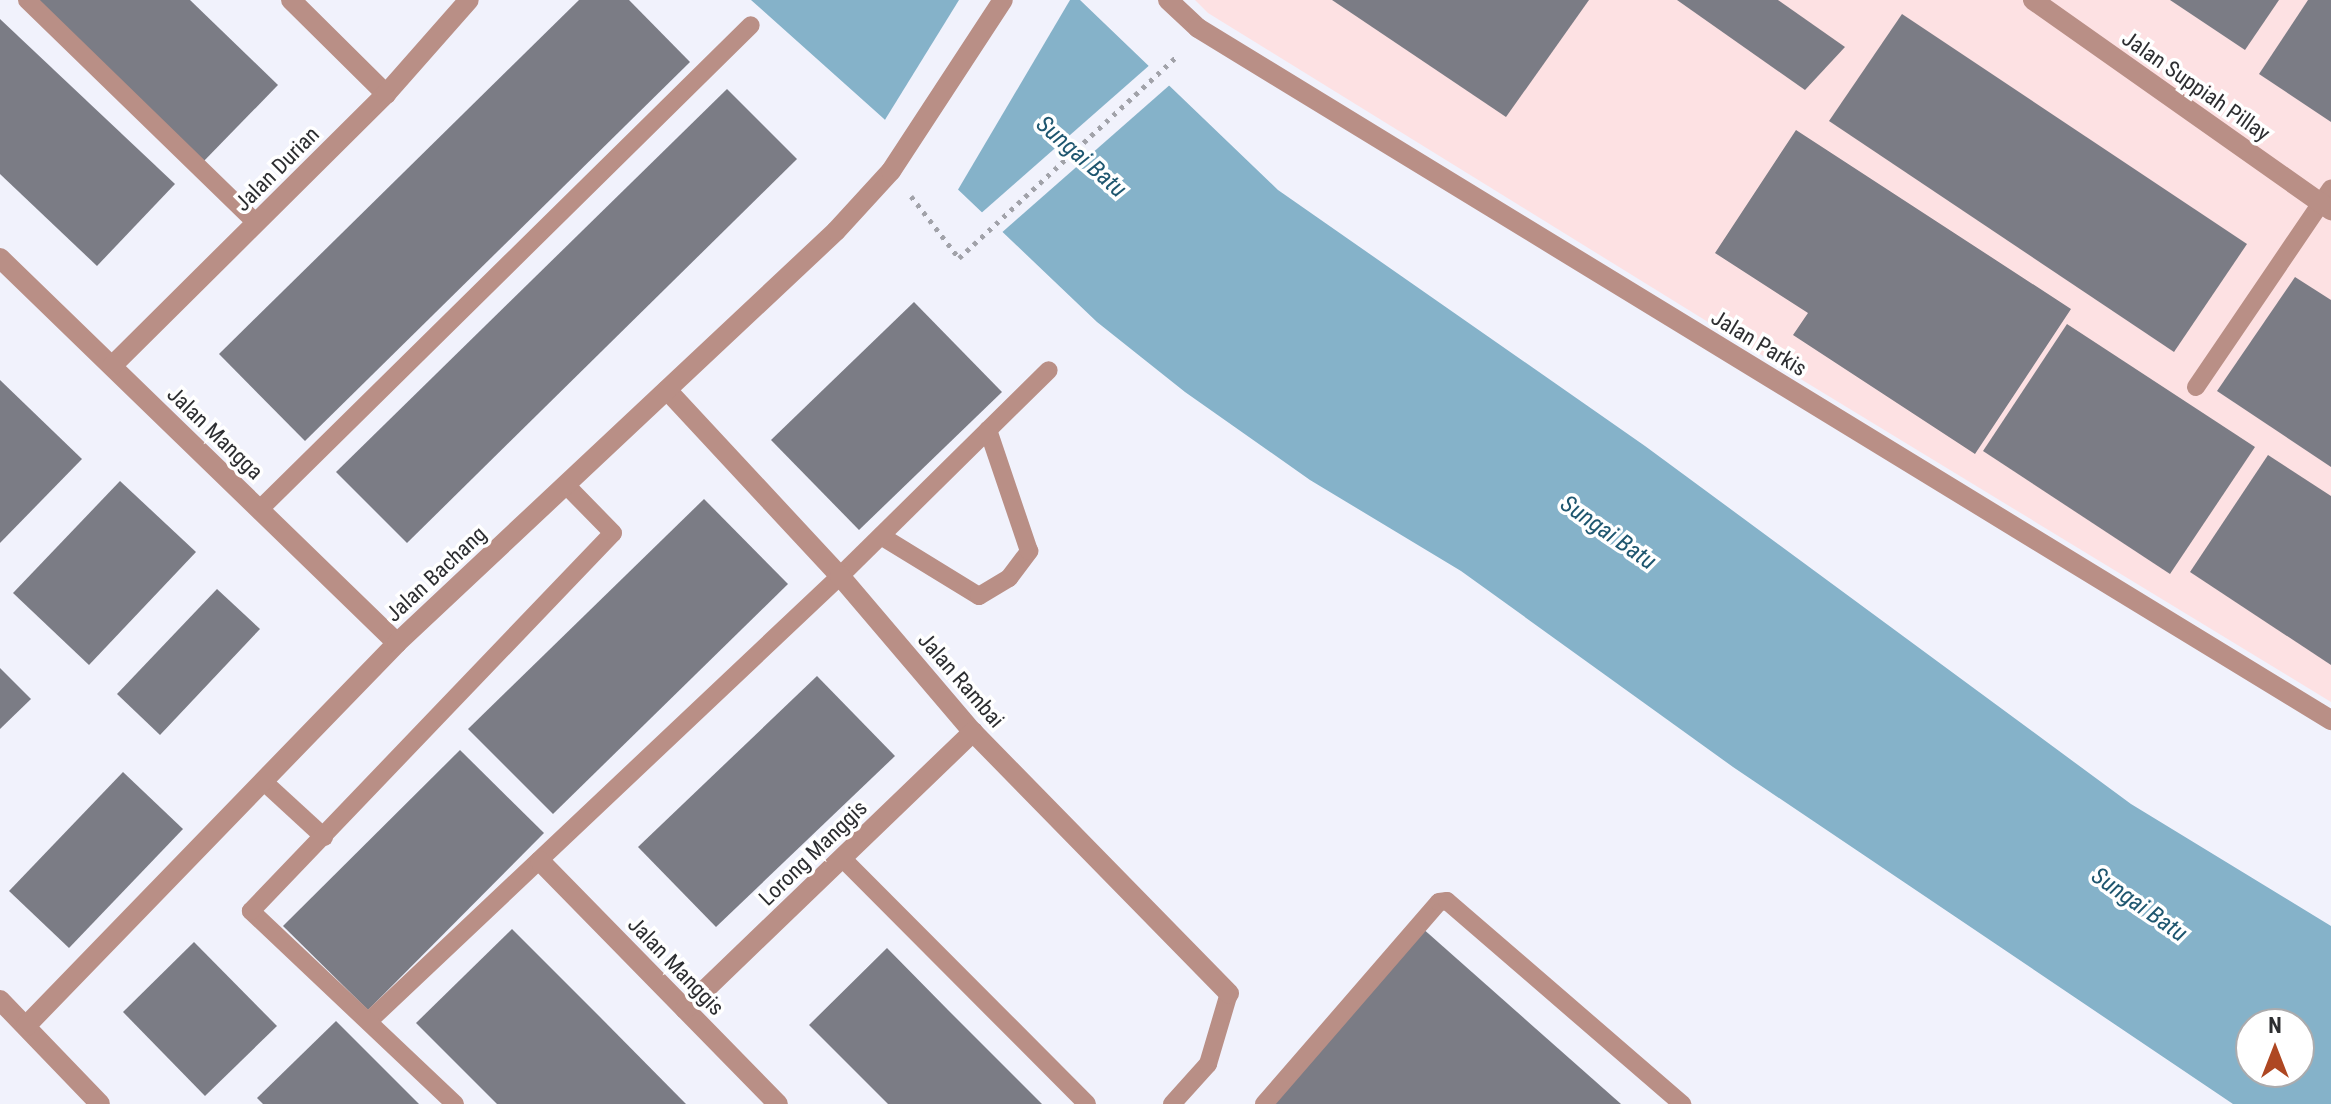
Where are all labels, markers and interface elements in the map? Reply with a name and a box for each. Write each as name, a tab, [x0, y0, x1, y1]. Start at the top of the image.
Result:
street label: Jalan Suppiah Pillay	[2117, 25, 2275, 147]
water label: Sungai Batu	[1030, 110, 1132, 204]
street label: Jalan Durian	[229, 121, 325, 217]
street label: Jalan Parkis	[1706, 304, 1812, 382]
street label: Jalan Mangga	[162, 381, 268, 485]
water label: Sungai Batu	[1555, 490, 1661, 576]
street label: Jalan Bachang	[380, 521, 492, 627]
street label: Jalan Rambai	[912, 627, 1010, 733]
street label: Lorong Manggis	[753, 795, 873, 911]
water label: Sungai Batu	[2086, 862, 2192, 948]
street label: Jalan Manggis	[622, 911, 730, 1021]
north arrow	[2235, 1008, 2315, 1088]
text: N	[2268, 1013, 2282, 1038]

